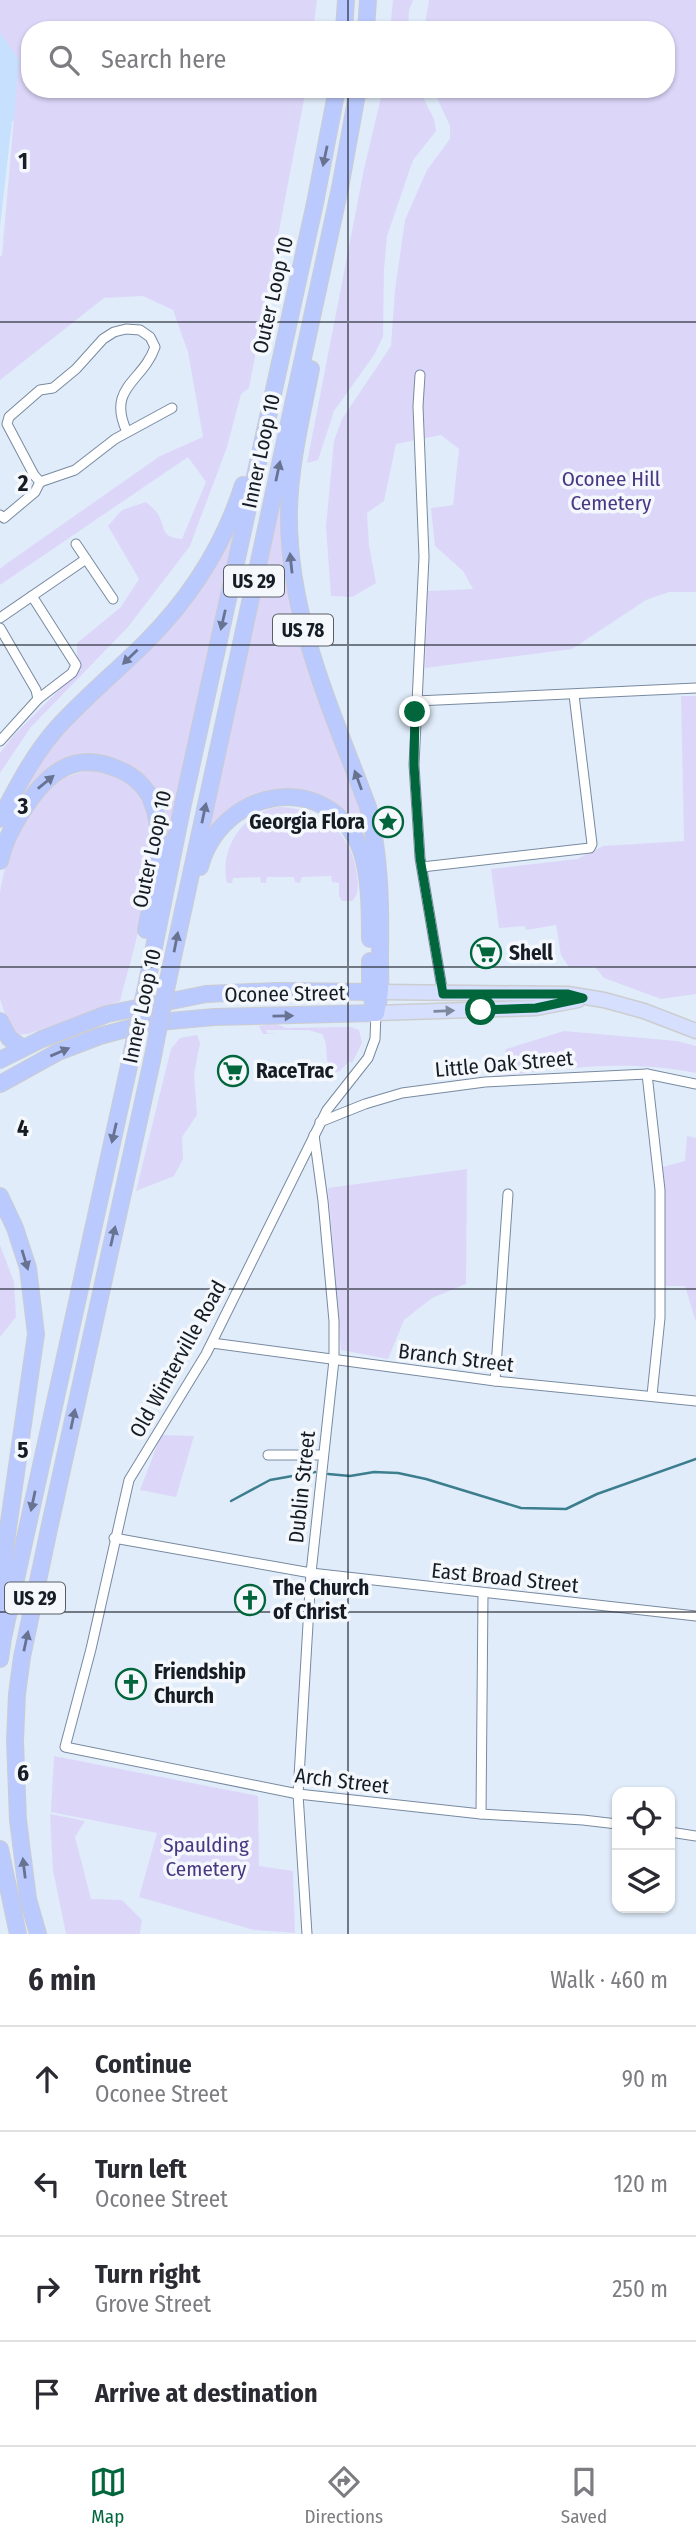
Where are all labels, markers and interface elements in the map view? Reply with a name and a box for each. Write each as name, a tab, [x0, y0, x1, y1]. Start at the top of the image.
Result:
search box	[21, 21, 675, 98]
icon: search	[45, 41, 83, 79]
text: Search here	[101, 44, 226, 75]
one-way arrow	[319, 145, 330, 167]
text: 1	[18, 147, 28, 175]
street label: Outer Loop 10	[247, 234, 299, 356]
street label: Inner Loop 10	[236, 391, 286, 511]
one-way arrow	[273, 460, 284, 482]
park label: Oconee Hill Cemetery	[562, 466, 661, 516]
text: 2	[17, 469, 29, 497]
one-way arrow	[286, 552, 297, 574]
road number: US 29	[224, 566, 284, 596]
one-way arrow	[217, 609, 228, 631]
road number: US 78	[273, 614, 333, 646]
one-way arrow	[122, 649, 139, 665]
route end	[399, 696, 430, 727]
one-way arrow	[352, 769, 363, 790]
one-way arrow	[36, 775, 54, 790]
street label: Outer Loop 10	[127, 788, 177, 910]
text: 3	[17, 792, 29, 820]
one-way arrow	[198, 802, 209, 824]
place icon: Georgia Flora	[371, 805, 405, 839]
place label: Georgia Flora	[249, 809, 365, 835]
one-way arrow	[171, 931, 182, 953]
supermarket icon: Shell	[469, 936, 503, 970]
place label: Shell	[509, 940, 553, 966]
street label: Inner Loop 10	[117, 946, 167, 1066]
street label: Oconee Street	[224, 980, 346, 1008]
route start	[465, 994, 496, 1025]
one-way arrow	[434, 1005, 456, 1017]
one-way arrow	[272, 1010, 294, 1022]
street label: Little Oak Street	[434, 1045, 574, 1083]
one-way arrow	[50, 1046, 71, 1057]
supermarket icon: RaceTrac	[216, 1054, 250, 1088]
place label: RaceTrac	[256, 1058, 335, 1084]
text: 4	[17, 1114, 29, 1142]
one-way arrow	[108, 1122, 119, 1144]
one-way arrow	[108, 1225, 119, 1247]
one-way arrow	[21, 1249, 31, 1270]
street label: Old Winterville Road	[124, 1276, 232, 1442]
street label: Branch Street	[397, 1338, 515, 1378]
one-way arrow	[68, 1408, 79, 1430]
street label: Dublin Street	[283, 1429, 321, 1544]
text: 5	[17, 1436, 29, 1464]
one-way arrow	[27, 1490, 38, 1512]
street label: East Broad Street	[430, 1557, 580, 1599]
place label: The Church of Christ	[273, 1575, 369, 1625]
road number: US 29	[5, 1582, 65, 1614]
church icon: The Church of Christ	[233, 1583, 267, 1617]
one-way arrow	[20, 1630, 31, 1652]
place label: Friendship Church	[154, 1659, 246, 1709]
church icon: Friendship Church	[114, 1667, 148, 1701]
text: 6	[17, 1759, 29, 1787]
street label: Arch Street	[294, 1762, 391, 1800]
map controls	[612, 1787, 675, 1913]
button: locate	[612, 1787, 675, 1850]
park label: Spaulding Cemetery	[163, 1832, 249, 1882]
button: layers	[612, 1850, 675, 1913]
one-way arrow	[19, 1856, 30, 1878]
text: 6 min	[28, 1962, 96, 1998]
text: Walk · 460 m	[550, 1966, 668, 1994]
text: Continue	[95, 2049, 192, 2080]
icon: ahead	[28, 2060, 66, 2098]
text: 90 m	[622, 2065, 668, 2093]
text: Oconee Street	[95, 2080, 228, 2108]
text: Turn left	[95, 2154, 187, 2185]
icon: left	[28, 2165, 66, 2203]
text: 120 m	[614, 2170, 668, 2198]
text: Oconee Street	[95, 2185, 228, 2213]
text: Turn right	[95, 2259, 201, 2290]
icon: right	[28, 2270, 66, 2308]
text: 250 m	[612, 2275, 668, 2303]
text: Grove Street	[95, 2290, 211, 2318]
icon: arrive	[28, 2375, 66, 2413]
text: Arrive at destination	[95, 2378, 318, 2409]
tab: Map	[89, 2463, 127, 2528]
tab: Directions	[305, 2463, 383, 2528]
tab: Saved	[561, 2463, 607, 2528]

